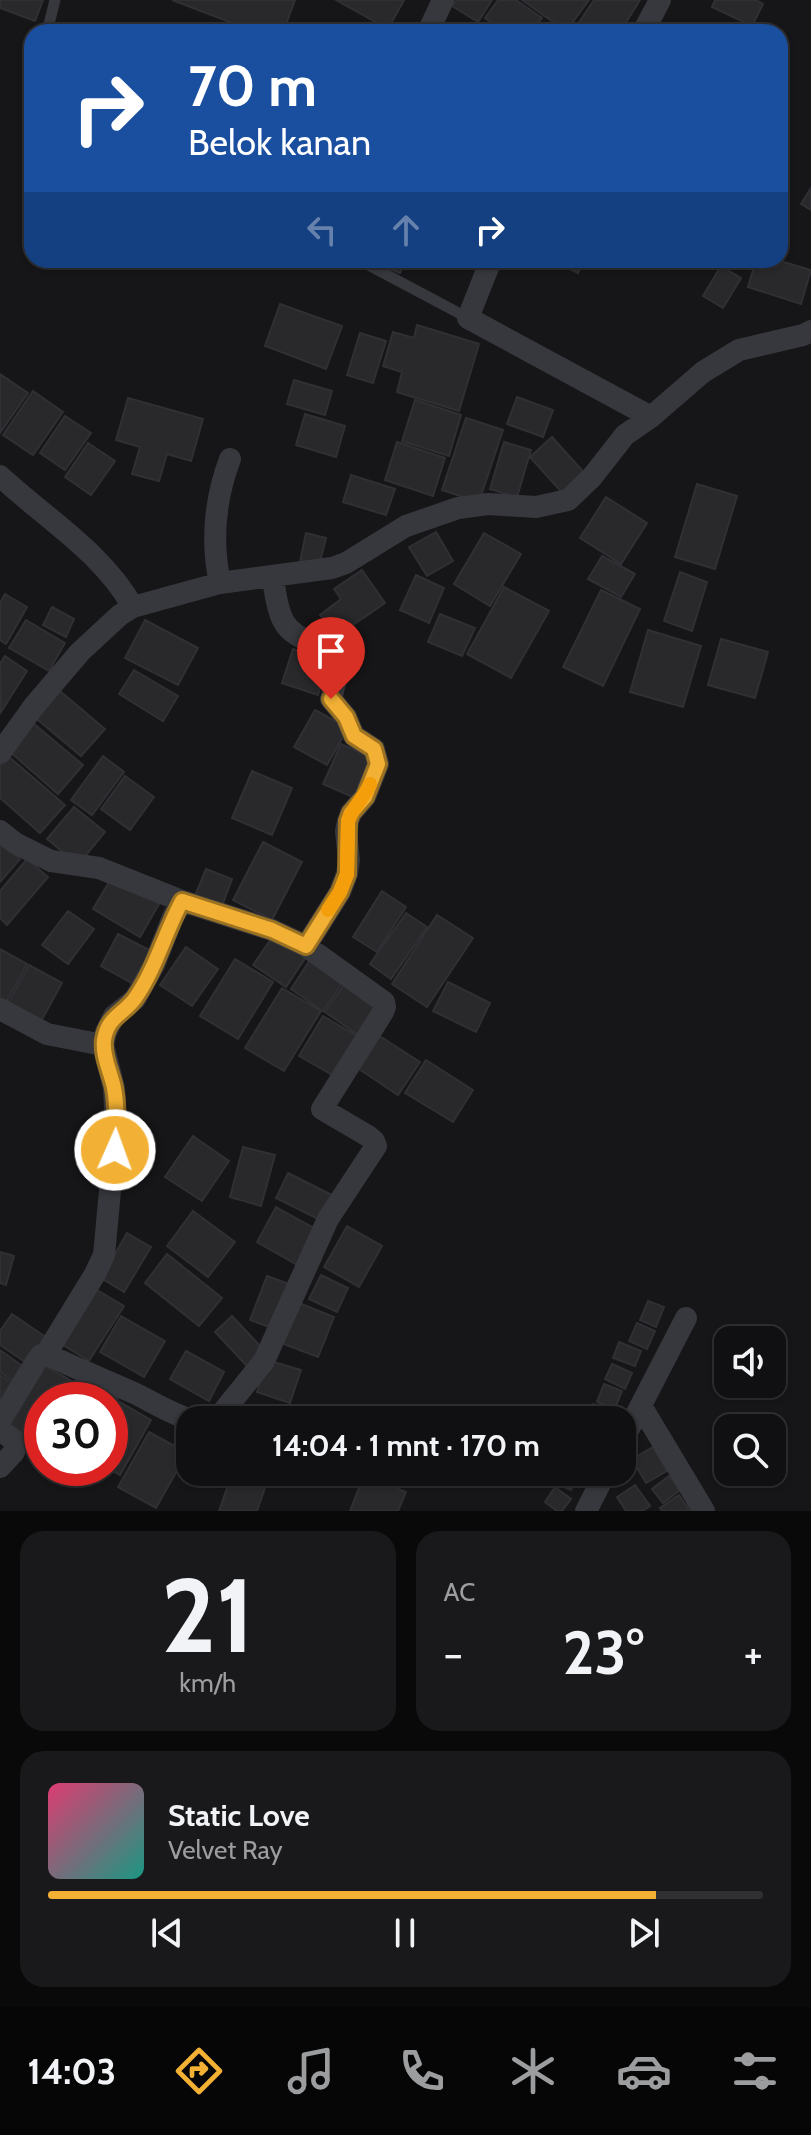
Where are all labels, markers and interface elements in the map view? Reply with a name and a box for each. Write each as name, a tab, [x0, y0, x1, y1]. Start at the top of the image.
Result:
text: 70 m	[188, 52, 317, 120]
icon: right	[56, 56, 160, 160]
text: Belok kanan	[188, 120, 371, 164]
icon: left	[300, 208, 344, 252]
icon: ahead	[384, 208, 428, 252]
icon: right	[468, 208, 512, 252]
pin	[297, 617, 365, 699]
icon: arrive	[309, 629, 353, 673]
position arrow	[73, 1108, 157, 1192]
map controls	[714, 1326, 786, 1486]
button: sound	[714, 1326, 786, 1398]
speed limit sign: 30	[24, 1382, 128, 1486]
button: search	[714, 1414, 786, 1486]
text: 14:04 · 1 mnt · 170 m	[272, 1427, 540, 1464]
text: 21	[161, 1552, 254, 1678]
text: AC	[444, 1576, 475, 1608]
text: 23°	[563, 1616, 644, 1689]
text: −	[444, 1627, 463, 1680]
text: +	[744, 1627, 763, 1680]
text: km/h	[179, 1667, 236, 1699]
text: Static Love	[168, 1797, 310, 1834]
text: Velvet Ray	[168, 1834, 283, 1866]
icon: previous	[145, 1911, 189, 1955]
icon: pause	[383, 1911, 427, 1955]
icon: next	[622, 1911, 666, 1955]
icon: directions	[171, 2043, 227, 2099]
icon: music	[283, 2043, 339, 2099]
icon: phone	[394, 2043, 450, 2099]
icon: climate	[505, 2043, 561, 2099]
icon: car	[616, 2043, 672, 2099]
icon: filters	[727, 2043, 783, 2099]
text: 14:03	[28, 2049, 116, 2093]

